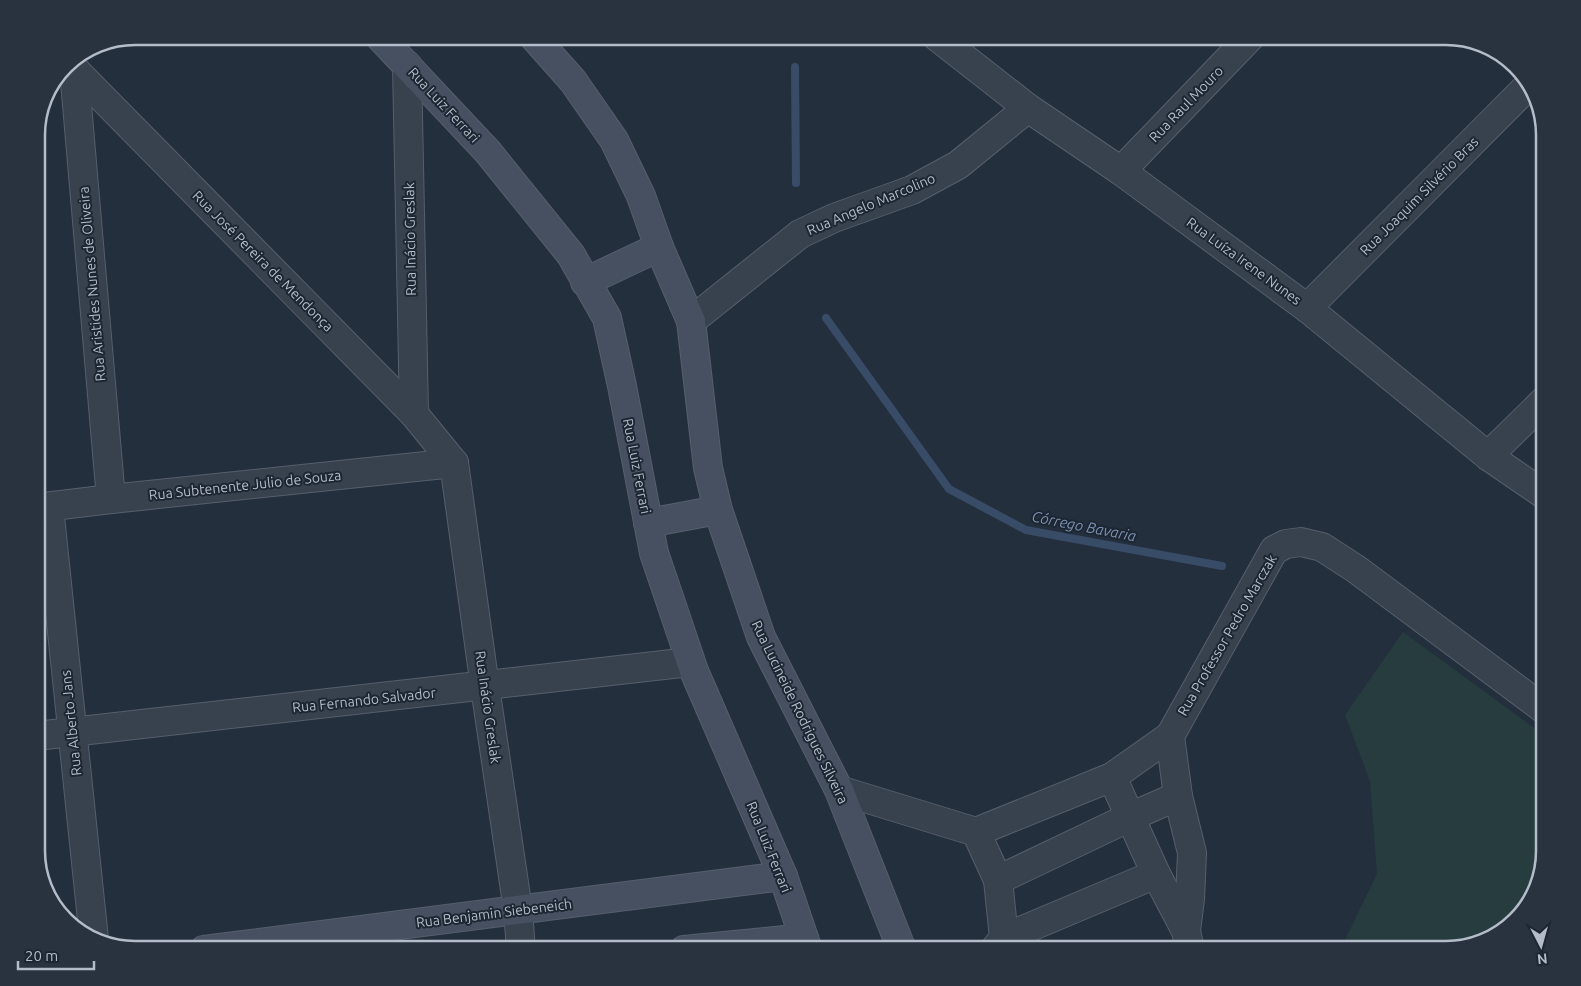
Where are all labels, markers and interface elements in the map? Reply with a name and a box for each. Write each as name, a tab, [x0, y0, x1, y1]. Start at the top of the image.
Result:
street label: Rua Raul Mouro	[1146, 63, 1226, 145]
street label: Rua Luiz Ferrari	[405, 64, 483, 146]
street label: Rua Joaquim Silvério Bras	[1357, 134, 1481, 258]
street label: Rua Angelo Marcolino	[805, 170, 937, 238]
street label: Rua Inácio Greslak	[401, 182, 419, 296]
street label: Rua Aristides Nunes de Oliveira	[76, 186, 108, 382]
street label: Rua José Pereira de Mendonça	[189, 187, 337, 335]
street label: Rua Luíza Irene Nunes	[1184, 214, 1304, 308]
street label: Rua Luiz Ferrari	[620, 417, 654, 515]
street label: Rua Subtenente Julio de Souza	[148, 467, 342, 503]
water label: Córrego Bavaria	[1030, 508, 1138, 544]
street label: Rua Professor Pedro Marczak	[1174, 552, 1280, 718]
street label: Rua Lucineide Rodrigues Silveira	[749, 618, 851, 806]
street label: Rua Inácio Greslak	[472, 650, 504, 764]
street label: Rua Alberto Jans	[57, 669, 85, 777]
street label: Rua Fernando Salvador	[291, 684, 437, 715]
street label: Rua Luiz Ferrari	[743, 799, 795, 895]
street label: Rua Benjamin Siebeneich	[415, 895, 573, 931]
north arrow	[1516, 921, 1566, 971]
scale bar	[18, 938, 94, 970]
text: 20 m	[25, 947, 58, 964]
text: N	[1536, 950, 1548, 967]

